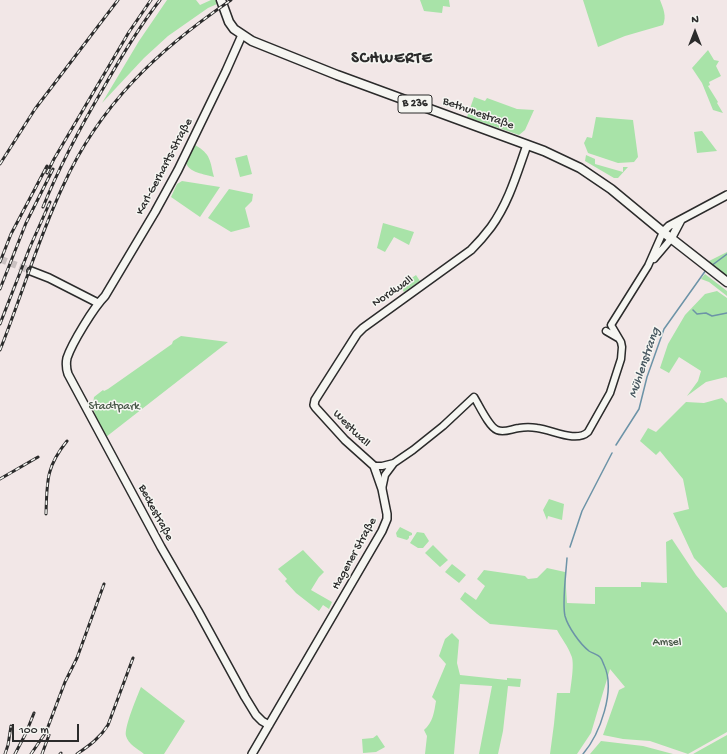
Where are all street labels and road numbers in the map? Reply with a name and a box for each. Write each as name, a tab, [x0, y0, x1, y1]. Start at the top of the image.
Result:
street label: Bethunestraße	[440, 94, 516, 134]
road number: B 236	[398, 95, 432, 113]
street label: Karl-Gerharts-Straße	[133, 116, 197, 218]
street label: Nordwall	[370, 273, 416, 311]
street label: Westwall	[329, 407, 373, 451]
street label: Beckestraße	[134, 482, 176, 544]
street label: Hagener Straße	[329, 515, 381, 593]

